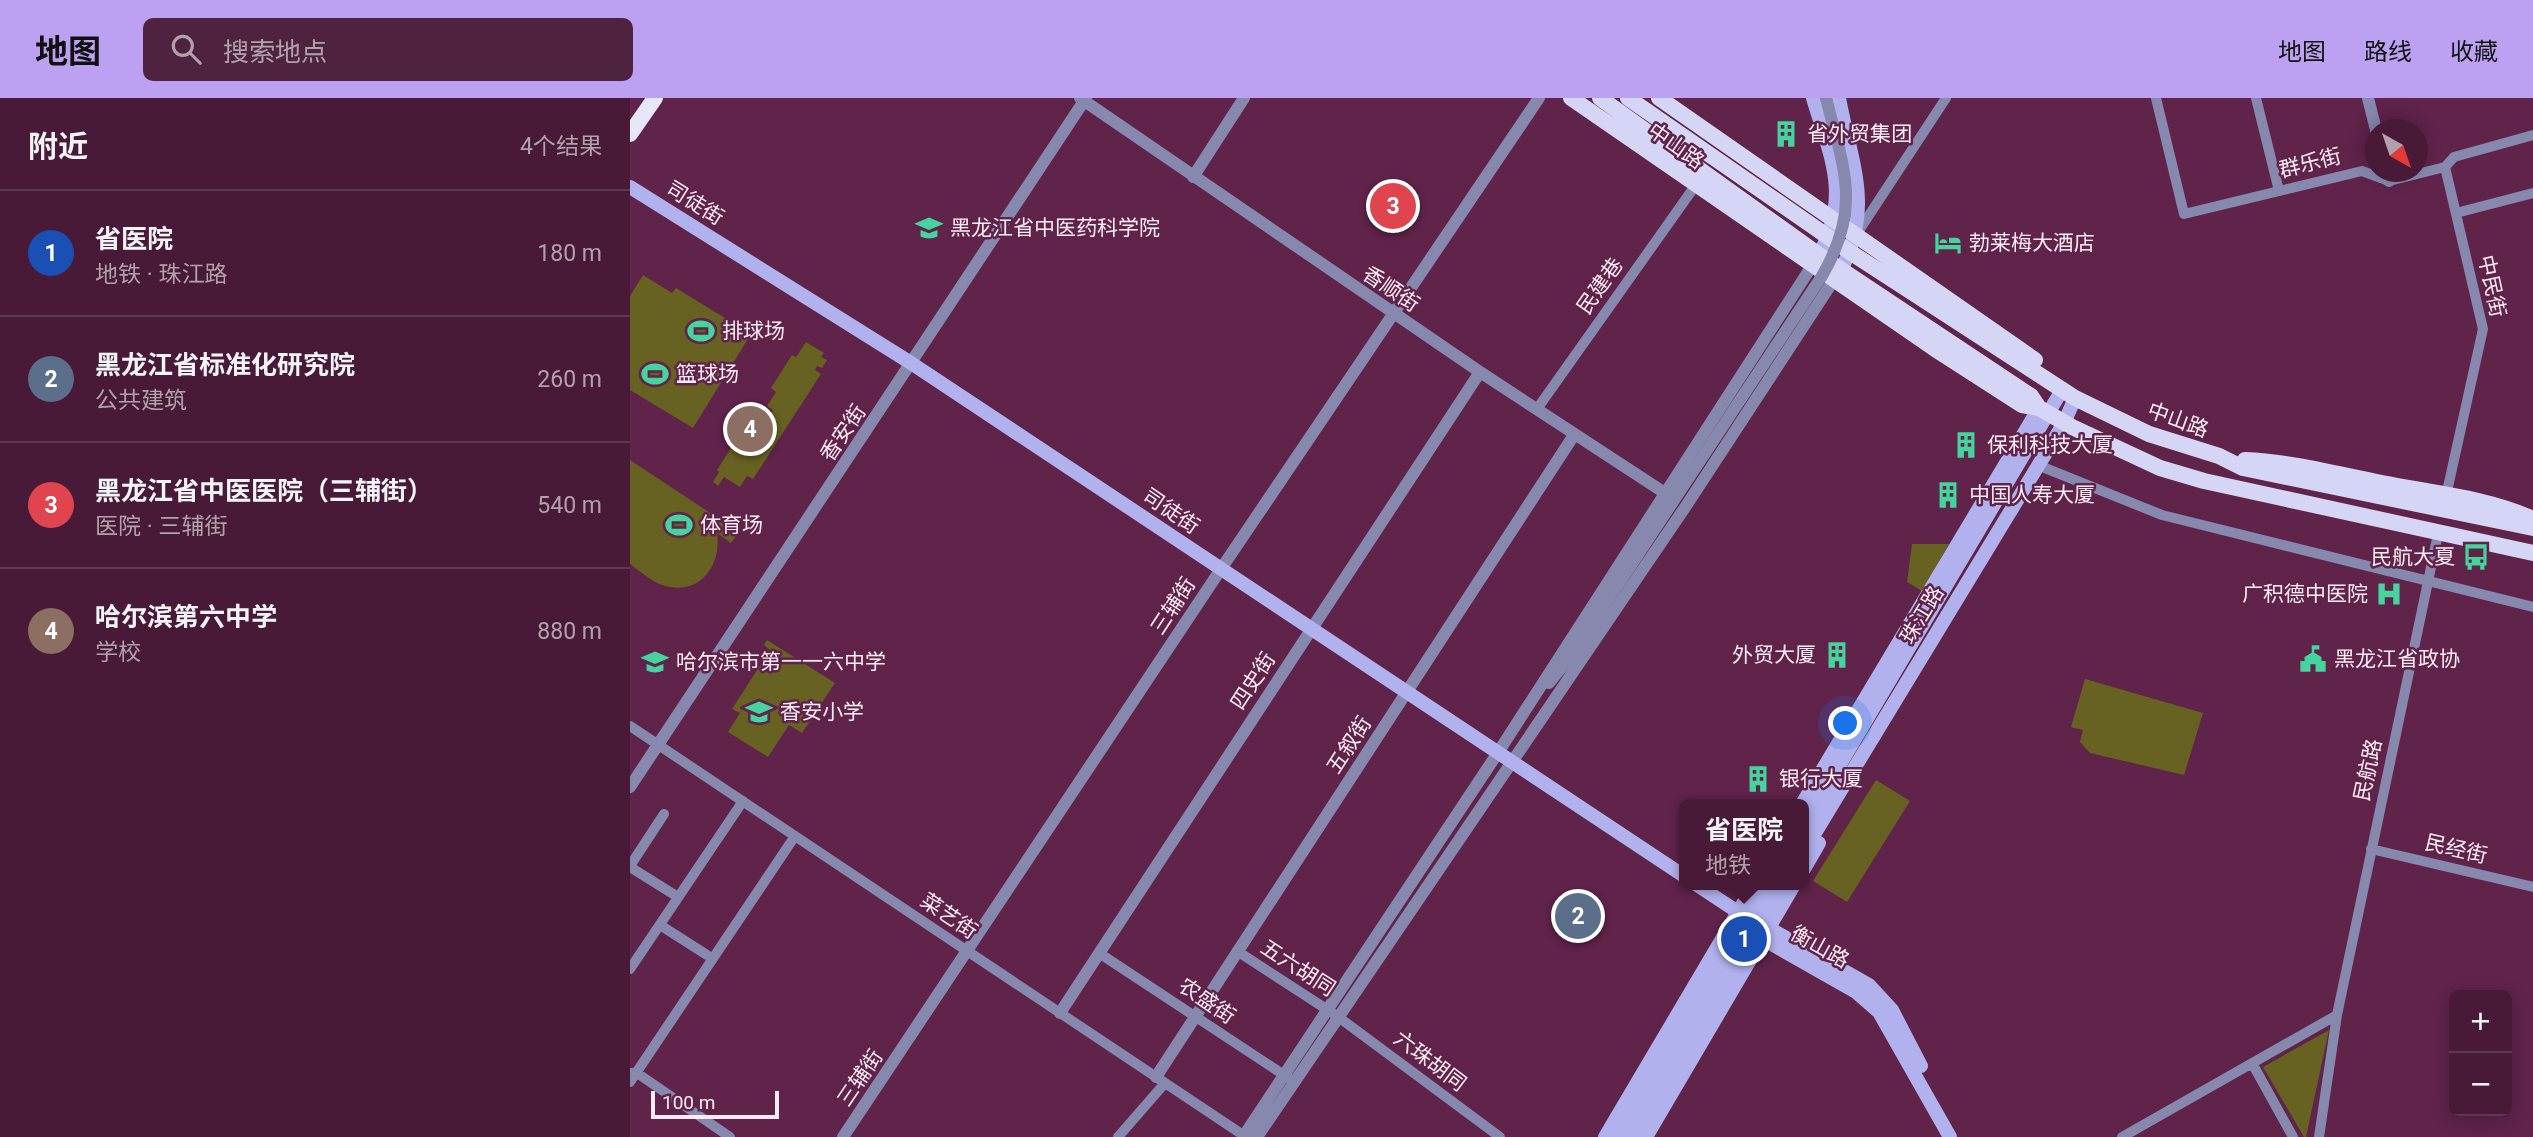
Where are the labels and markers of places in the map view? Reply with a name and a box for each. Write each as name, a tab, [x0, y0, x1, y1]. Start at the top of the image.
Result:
building icon: 省外贸集团	[1771, 119, 1801, 149]
place label: 省外贸集团	[1807, 122, 1912, 146]
pin: 3	[1370, 180, 1416, 232]
school or university icon: 黑龙江省中医药科学院	[914, 213, 944, 243]
place label: 黑龙江省中医药科学院	[950, 216, 1160, 240]
hotel icon: 勃莱梅大酒店	[1933, 228, 1963, 258]
place label: 勃莱梅大酒店	[1969, 231, 2095, 255]
sports icon: 排球场	[686, 316, 716, 346]
place label: 排球场	[722, 319, 785, 343]
sports icon: 篮球场	[640, 359, 670, 389]
place label: 篮球场	[676, 362, 739, 386]
pin: 4	[727, 403, 773, 455]
building icon: 保利科技大厦	[1951, 430, 1981, 460]
place label: 保利科技大厦	[1987, 433, 2113, 457]
building icon: 中国人寿大厦	[1933, 480, 1963, 510]
place label: 中国人寿大厦	[1969, 483, 2095, 507]
sports icon: 体育场	[664, 510, 694, 540]
place label: 体育场	[700, 513, 763, 537]
bus stop icon: 民航大夏	[2461, 542, 2491, 572]
place label: 民航大夏	[2371, 545, 2455, 569]
hospital icon: 广积德中医院	[2374, 579, 2404, 609]
place label: 广积德中医院	[2242, 582, 2368, 606]
building icon: 外贸大厦	[1822, 640, 1852, 670]
place label: 外贸大厦	[1732, 643, 1816, 667]
public building icon: 黑龙江省政协	[2298, 644, 2328, 674]
school or university icon: 哈尔滨市第一一六中学	[640, 647, 670, 677]
place label: 黑龙江省政协	[2334, 647, 2460, 671]
place label: 哈尔滨市第一一六中学	[676, 650, 886, 674]
school or university icon: 香安小学	[744, 697, 774, 727]
place label: 香安小学	[780, 700, 864, 724]
building icon: 银行大厦	[1743, 764, 1773, 794]
place label: 银行大厦	[1779, 767, 1863, 791]
pin: 2	[1555, 890, 1601, 942]
pin: 1	[1721, 913, 1767, 965]

